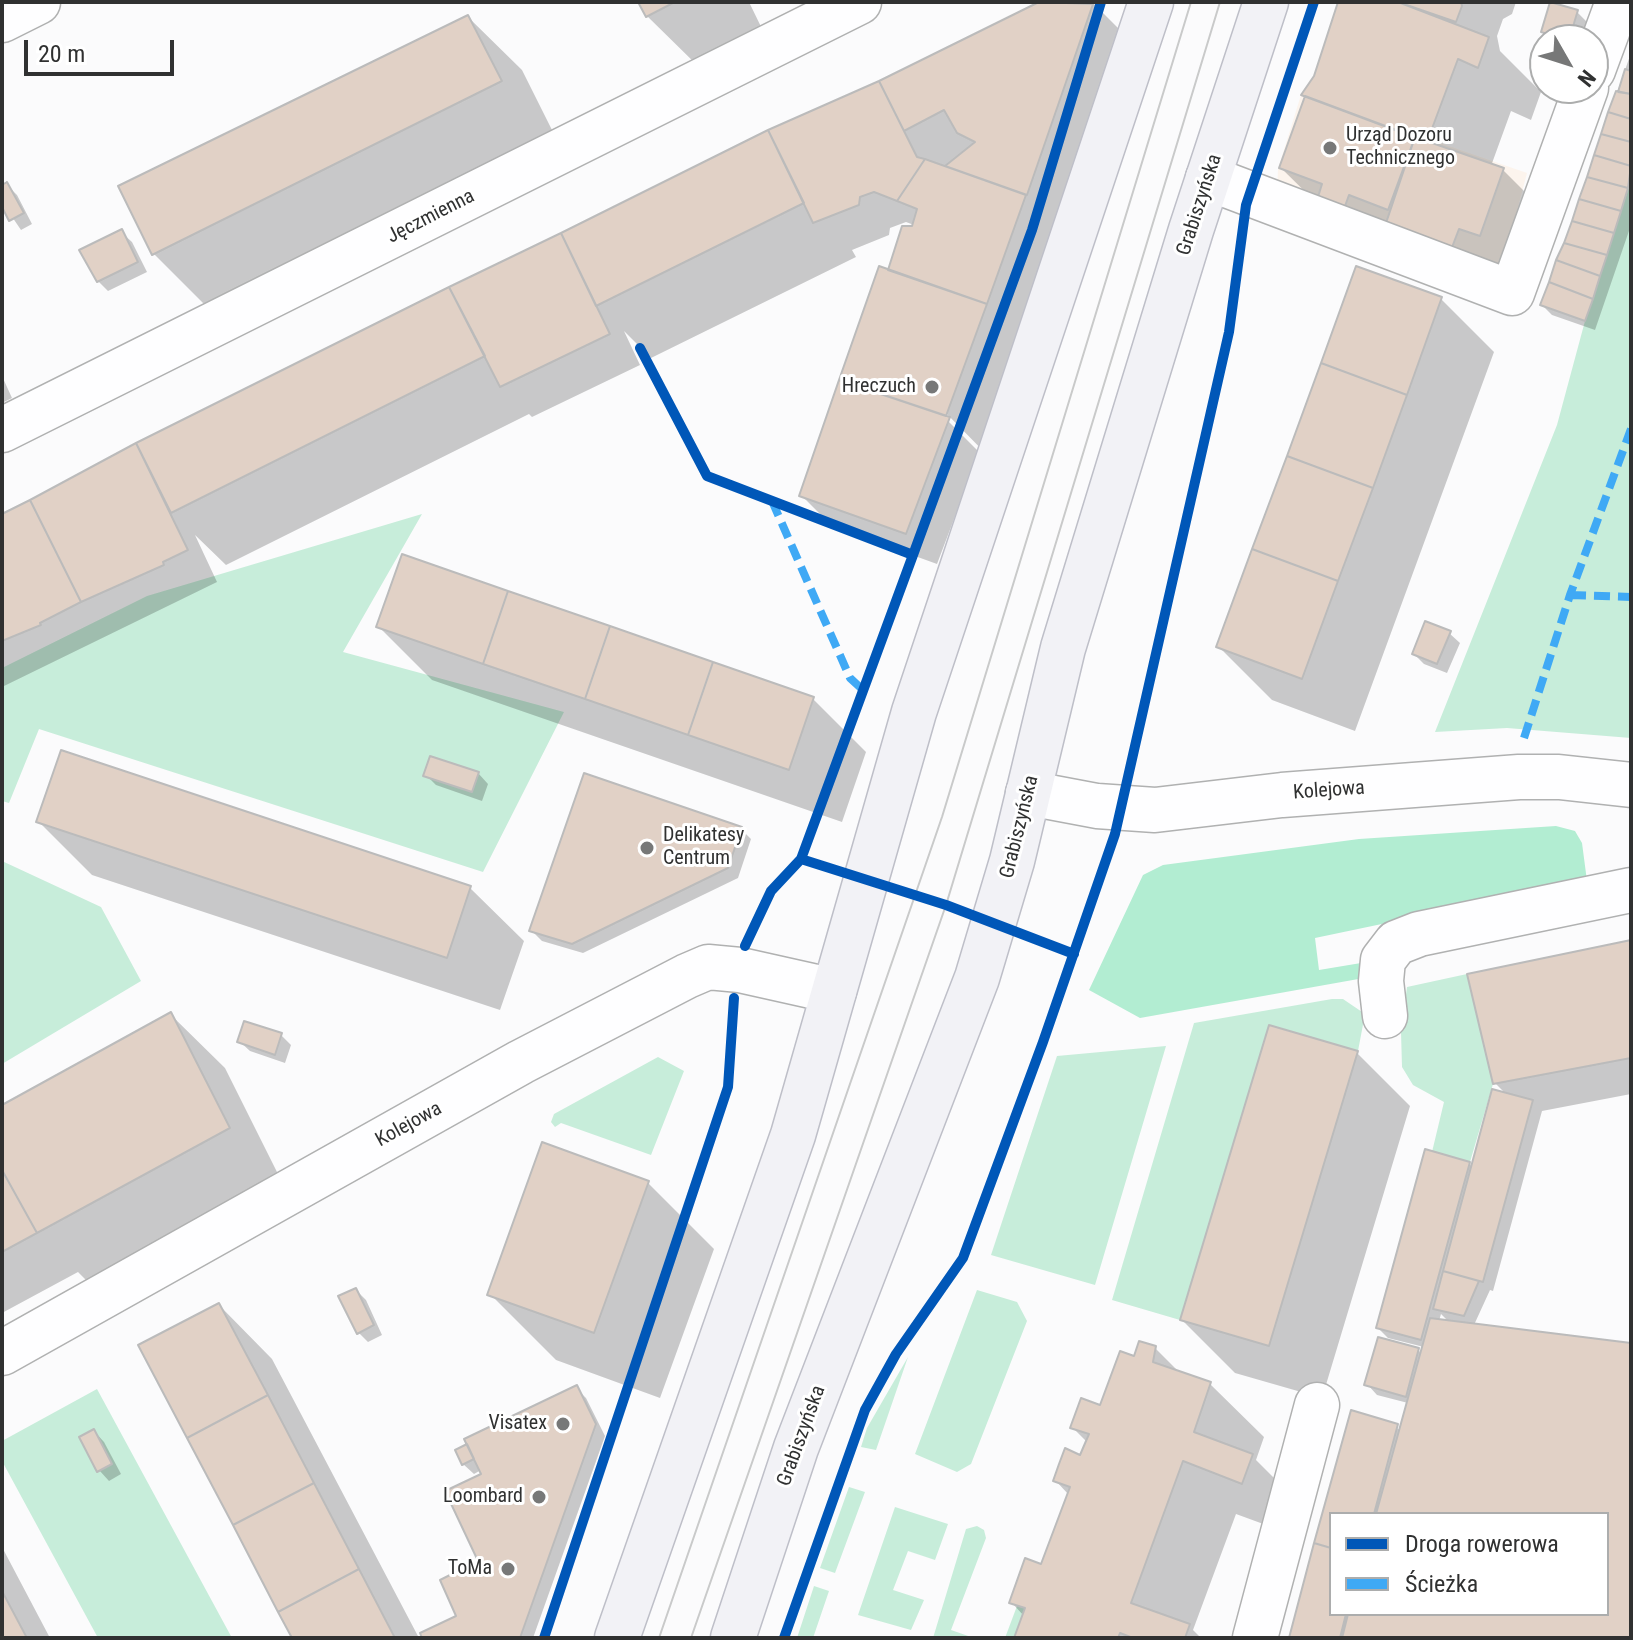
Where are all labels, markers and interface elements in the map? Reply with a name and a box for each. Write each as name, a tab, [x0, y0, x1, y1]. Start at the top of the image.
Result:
scale bar	[28, 24, 178, 74]
north arrow	[1529, 24, 1609, 104]
text: 20 m	[38, 40, 85, 68]
text: N	[1573, 65, 1600, 91]
place label: Urząd Dozoru Technicznego	[1346, 124, 1455, 171]
marker: Urząd Dozoru Technicznego	[1321, 139, 1339, 157]
street label: Grabiszyńska	[1172, 151, 1228, 259]
street label: Jęczmienna	[383, 185, 479, 249]
place label: Hreczuch	[842, 375, 916, 399]
marker: Hreczuch	[923, 378, 941, 396]
street label: Grabiszyńska	[996, 773, 1044, 881]
street label: Kolejowa	[1292, 777, 1366, 805]
place label: Delikatesy Centrum	[663, 824, 744, 871]
marker: Delikatesy Centrum	[638, 839, 656, 857]
street label: Kolejowa	[372, 1097, 446, 1153]
street label: Grabiszyńska	[773, 1382, 831, 1490]
place label: Visatex	[488, 1412, 547, 1436]
marker: Visatex	[554, 1415, 572, 1433]
place label: Loombard	[443, 1485, 523, 1509]
marker: Loombard	[530, 1488, 548, 1506]
legend	[1329, 1512, 1609, 1616]
text: Droga rowerowa	[1405, 1530, 1559, 1558]
place label: ToMa	[448, 1557, 492, 1581]
marker: ToMa	[499, 1560, 517, 1578]
text: Ścieżka	[1405, 1570, 1478, 1598]

